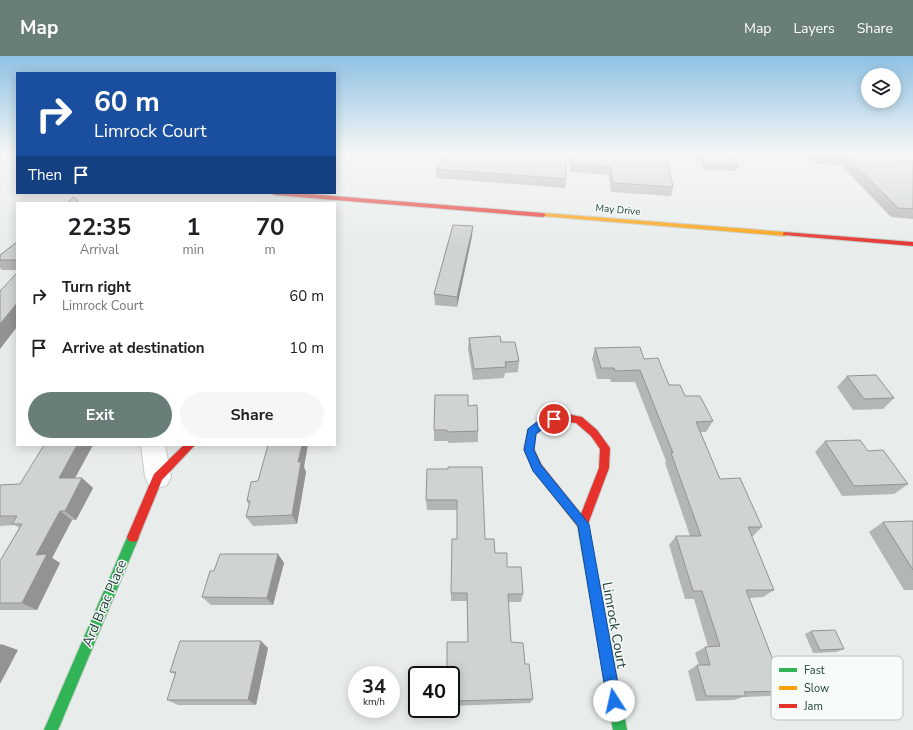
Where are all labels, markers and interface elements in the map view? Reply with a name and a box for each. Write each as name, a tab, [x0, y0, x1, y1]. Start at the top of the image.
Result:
text: Map	[20, 15, 58, 41]
text: Map	[744, 19, 771, 38]
text: Layers	[793, 19, 835, 38]
text: Share	[857, 19, 893, 38]
map controls	[861, 68, 901, 108]
button: layers	[861, 68, 901, 108]
text: 60 m	[94, 83, 160, 121]
icon: right	[28, 88, 80, 140]
text: Limrock Court	[94, 119, 206, 143]
icon: arrive	[70, 164, 92, 186]
text: Then	[28, 165, 62, 185]
street label: May Drive	[595, 201, 641, 219]
text: 22:35	[68, 211, 131, 243]
text: 1	[186, 211, 201, 243]
text: 70	[256, 211, 284, 243]
text: Arrival	[80, 241, 119, 259]
text: min	[183, 241, 204, 259]
text: m	[264, 241, 276, 259]
text: Turn right	[62, 277, 131, 297]
icon: right	[28, 285, 50, 307]
text: 60 m	[289, 286, 324, 306]
text: Limrock Court	[62, 297, 143, 315]
icon: arrive	[28, 337, 50, 359]
text: Arrive at destination	[62, 338, 205, 358]
text: 10 m	[289, 338, 324, 358]
button: Exit	[28, 392, 172, 438]
button: Share	[180, 392, 324, 438]
pin	[537, 402, 571, 436]
icon: arrive	[543, 408, 565, 430]
street label: Ard Brac Place	[78, 557, 131, 650]
street label: Limrock Court	[598, 580, 631, 670]
legend	[771, 656, 903, 720]
text: Fast	[804, 663, 825, 678]
speed limit sign: 40	[408, 666, 460, 718]
text: 34	[362, 673, 386, 700]
position arrow	[593, 680, 635, 722]
text: Slow	[804, 681, 829, 696]
text: km/h	[363, 695, 385, 709]
text: Jam	[803, 699, 823, 714]

